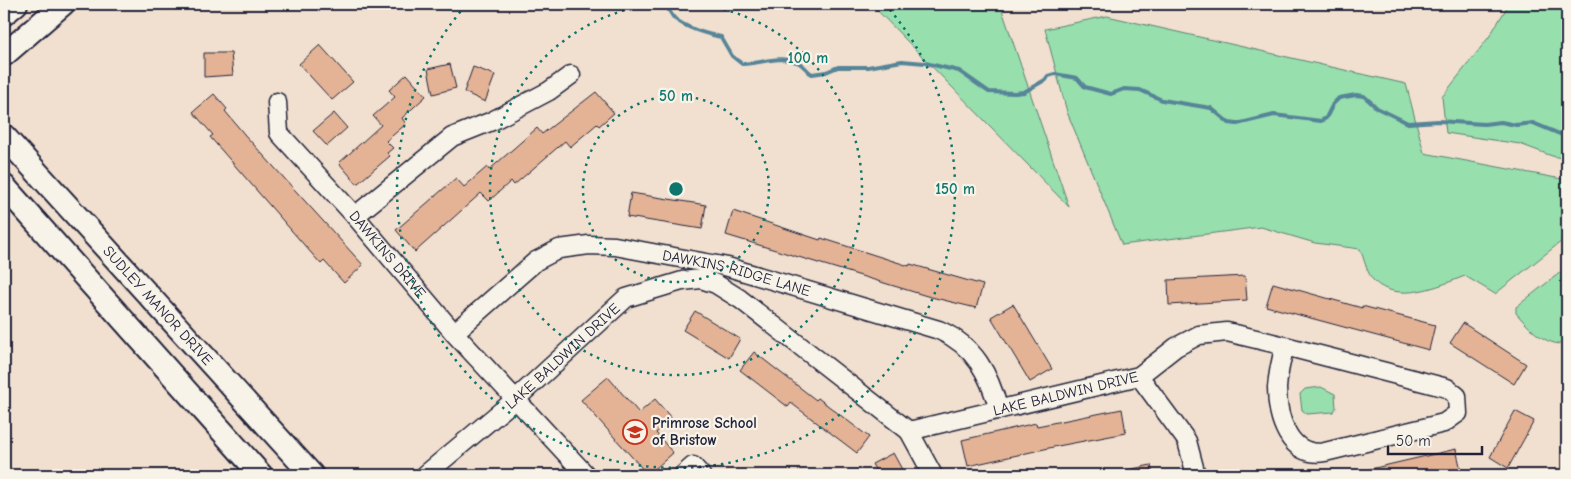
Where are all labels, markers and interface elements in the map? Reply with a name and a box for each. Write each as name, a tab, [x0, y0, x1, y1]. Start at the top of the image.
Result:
text: 100 m	[788, 49, 828, 67]
text: 50 m	[659, 87, 693, 105]
centre of rings	[667, 180, 685, 198]
text: 150 m	[935, 180, 975, 198]
street label: DAWKINS DRIVE	[345, 207, 430, 302]
street label: SUDLEY MANOR DRIVE	[99, 242, 217, 369]
street label: DAWKINS RIDGE LANE	[661, 246, 813, 300]
street label: LAKE BALDWIN DRIVE	[502, 299, 624, 413]
street label: LAKE BALDWIN DRIVE	[991, 368, 1140, 420]
place label: Primrose School of Bristow	[652, 414, 757, 449]
school or university icon: Primrose School of Bristow	[622, 419, 648, 445]
scale bar	[1388, 424, 1482, 456]
text: 50 m	[1396, 432, 1431, 450]

